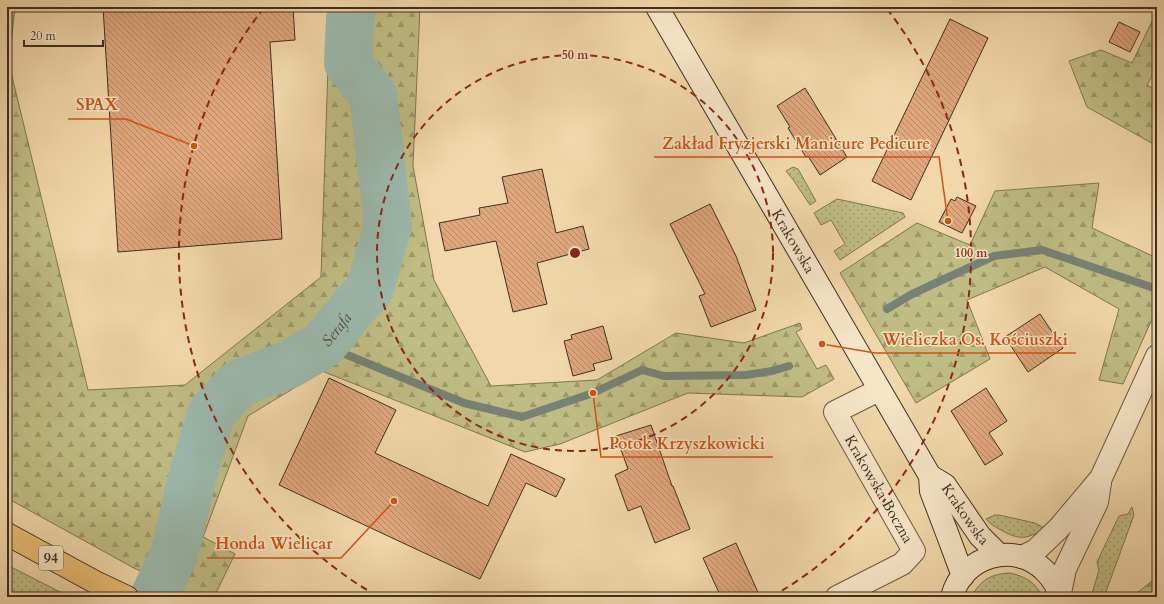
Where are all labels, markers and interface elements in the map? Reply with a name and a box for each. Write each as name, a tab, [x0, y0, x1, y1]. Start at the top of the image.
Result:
scale bar	[24, 22, 103, 48]
text: 20 m	[30, 28, 57, 44]
text: 50 m	[562, 47, 589, 63]
callout: SPAX	[68, 91, 126, 119]
text: SPAX	[76, 94, 119, 116]
callout: Zakład Fryzjerski Manicure Pedicure	[654, 129, 939, 157]
text: Zakład Fryzjerski Manicure Pedicure	[662, 133, 930, 155]
street label: Krakowska	[767, 206, 820, 277]
text: 100 m	[955, 245, 988, 261]
centre of rings	[568, 246, 582, 260]
water label: Serafa	[316, 308, 357, 351]
callout: Wieliczka Os. Kościuszki	[875, 325, 1076, 353]
text: Wieliczka Os. Kościuszki	[881, 329, 1068, 351]
callout: Potok Krzyszkowicki	[601, 429, 773, 457]
street label: Krakowska Boczna	[840, 431, 918, 547]
text: Potok Krzyszkowicki	[609, 433, 765, 455]
street label: Krakowska	[937, 479, 994, 550]
callout: Honda Wielicar	[207, 530, 341, 558]
text: Honda Wielicar	[215, 533, 333, 555]
road number: 94	[39, 546, 63, 570]

